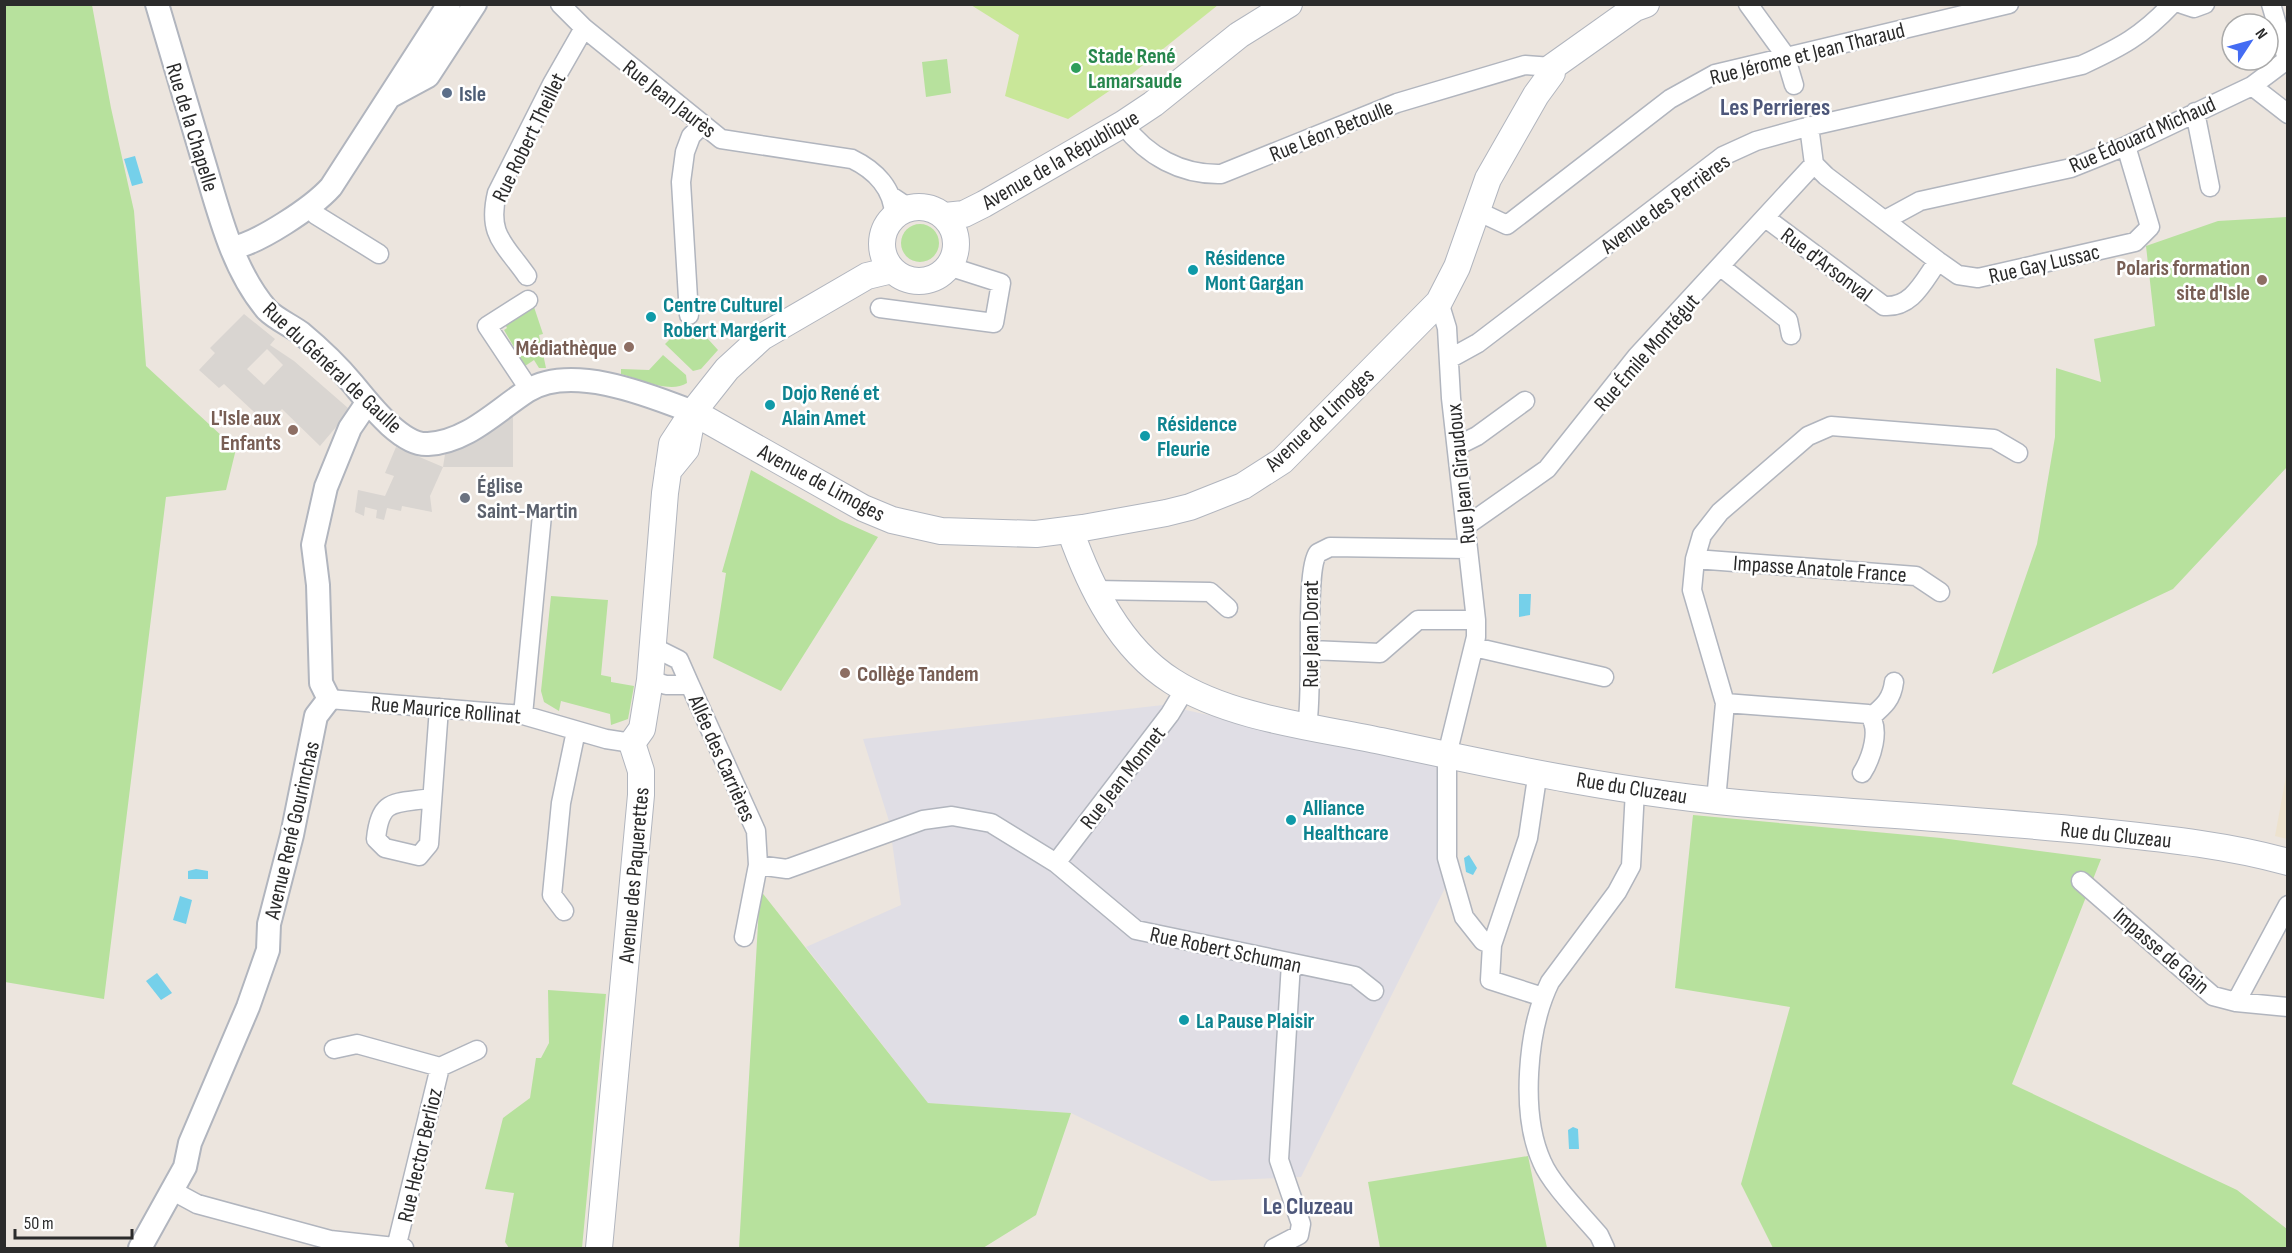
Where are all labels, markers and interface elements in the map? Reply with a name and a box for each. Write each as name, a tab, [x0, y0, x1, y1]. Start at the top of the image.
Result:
north arrow	[2220, 12, 2280, 72]
street label: Rue Jérome et Jean Tharaud	[1707, 17, 1908, 92]
text: N	[2251, 25, 2271, 43]
place label: Stade René Lamarsaude	[1088, 43, 1182, 95]
street label: Rue Jean Jaurès	[617, 54, 721, 144]
street label: Rue de la Chapelle	[159, 60, 224, 195]
marker: Stade René Lamarsaude	[1069, 61, 1083, 75]
street label: Rue Robert Theillet	[486, 68, 572, 207]
place label: Isle	[459, 81, 486, 108]
marker: Isle	[440, 86, 454, 100]
street label: Rue Édouard Michaud	[2065, 91, 2220, 180]
district label: Les Perrieres	[1720, 93, 1830, 122]
street label: Rue Léon Betoulle	[1266, 94, 1397, 168]
street label: Avenue de la République	[977, 104, 1144, 217]
street label: Avenue des Perrières	[1595, 148, 1736, 261]
street label: Rue d'Arsonval	[1775, 222, 1877, 308]
street label: Rue Gay Lussac	[1986, 239, 2102, 290]
place label: Résidence Mont Gargan	[1205, 245, 1304, 297]
place label: Polaris formation site d'Isle	[2116, 255, 2250, 307]
marker: Résidence Mont Gargan	[1186, 263, 1200, 277]
marker: Polaris formation site d'Isle	[2255, 273, 2269, 287]
street label: Rue Émile Montégut	[1589, 288, 1706, 417]
place label: Centre Culturel Robert Margerit	[663, 292, 786, 344]
street label: Rue du Général de Gaulle	[257, 297, 407, 440]
marker: Centre Culturel Robert Margerit	[644, 310, 658, 324]
place label: Médiathèque	[516, 335, 617, 362]
marker: Médiathèque	[622, 340, 636, 354]
street label: Avenue de Limoges	[1259, 363, 1380, 478]
place label: Dojo René et Alain Amet	[781, 380, 880, 432]
marker: Dojo René et Alain Amet	[763, 398, 777, 412]
street label: Rue Jean Giraudoux	[1441, 402, 1482, 545]
place label: L'Isle aux Enfants	[211, 405, 281, 457]
place label: Résidence Fleurie	[1157, 411, 1237, 463]
marker: L'Isle aux Enfants	[286, 423, 300, 437]
marker: Résidence Fleurie	[1138, 429, 1152, 443]
street label: Avenue de Limoges	[752, 438, 889, 528]
place label: Église Saint-Martin	[477, 473, 577, 525]
marker: Église Saint-Martin	[458, 491, 472, 505]
street label: Impasse Anatole France	[1732, 550, 1907, 589]
street label: Rue Jean Dorat	[1298, 580, 1325, 688]
place label: Collège Tandem	[857, 661, 979, 688]
marker: Collège Tandem	[838, 666, 852, 680]
street label: Rue Maurice Rollinat	[370, 690, 522, 731]
street label: Allée des Carrières	[681, 690, 762, 826]
street label: Rue Jean Monnet	[1075, 721, 1172, 835]
street label: Avenue René Gourinchas	[259, 739, 326, 923]
street label: Rue du Cluzeau	[1575, 766, 1689, 811]
street label: Avenue des Paquerettes	[613, 786, 656, 965]
place label: Alliance Healthcare	[1302, 795, 1389, 847]
marker: Alliance Healthcare	[1284, 813, 1298, 827]
street label: Rue du Cluzeau	[2059, 816, 2173, 855]
street label: Impasse de Gain	[2107, 902, 2215, 1000]
street label: Rue Robert Schuman	[1147, 921, 1304, 980]
place label: La Pause Plaisir	[1196, 1008, 1315, 1035]
marker: La Pause Plaisir	[1177, 1013, 1191, 1027]
street label: Rue Hector Berlioz	[392, 1086, 449, 1225]
district label: Le Cluzeau	[1263, 1192, 1353, 1221]
scale bar	[15, 1202, 132, 1240]
text: 50 m	[24, 1213, 54, 1234]

